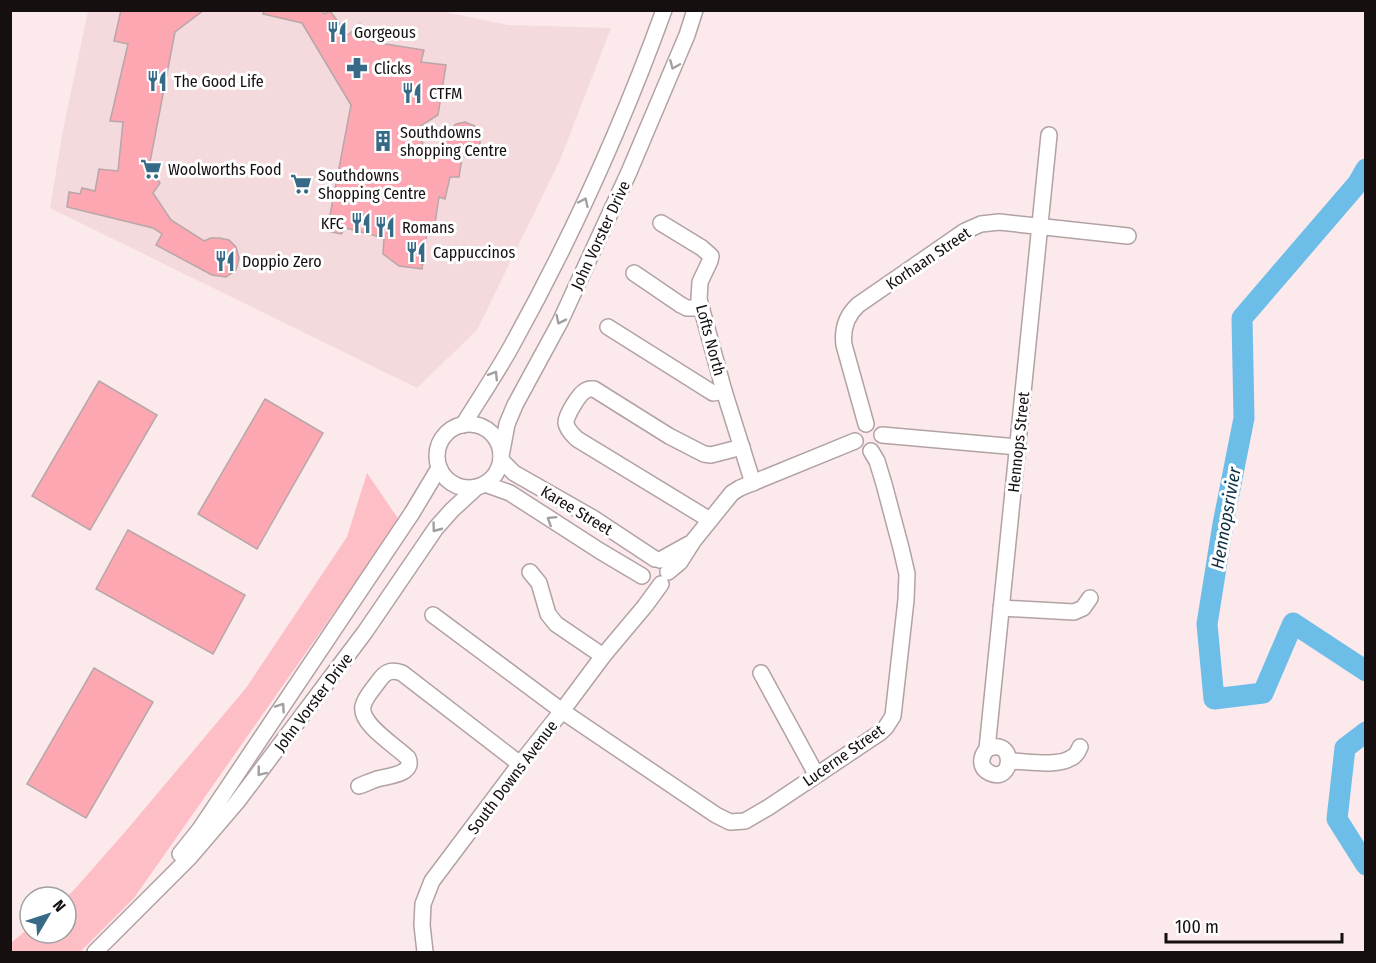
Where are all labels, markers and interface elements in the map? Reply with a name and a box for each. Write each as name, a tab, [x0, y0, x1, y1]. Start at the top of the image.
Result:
restaurant icon: Gorgeous	[325, 20, 349, 44]
place label: Gorgeous	[354, 23, 416, 42]
pharmacy icon: Clicks	[345, 56, 369, 80]
place label: Clicks	[374, 59, 411, 78]
one-way arrow	[669, 59, 681, 70]
restaurant icon: The Good Life	[145, 69, 169, 93]
place label: The Good Life	[174, 72, 264, 91]
restaurant icon: CTFM	[400, 81, 424, 105]
place label: CTFM	[429, 84, 462, 103]
place label: Southdowns shopping Centre	[400, 123, 507, 160]
building icon: Southdowns shopping Centre	[371, 129, 395, 153]
supermarket icon: Woolworths Food	[139, 157, 163, 181]
place label: Woolworths Food	[168, 160, 281, 179]
place label: Southdowns Shopping Centre	[318, 166, 426, 203]
supermarket icon: Southdowns Shopping Centre	[289, 172, 313, 196]
street label: John Vorster Drive	[567, 178, 634, 293]
one-way arrow	[577, 198, 589, 209]
restaurant icon: KFC	[349, 211, 373, 235]
place label: KFC	[321, 214, 344, 233]
restaurant icon: Romans	[373, 215, 397, 239]
place label: Romans	[402, 218, 454, 237]
street label: Korhaan Street	[882, 223, 975, 294]
restaurant icon: Cappuccinos	[404, 240, 428, 264]
place label: Cappuccinos	[433, 243, 515, 262]
restaurant icon: Doppio Zero	[213, 249, 237, 273]
place label: Doppio Zero	[242, 252, 322, 271]
street label: Lofts North	[692, 302, 729, 378]
one-way arrow	[556, 313, 568, 324]
one-way arrow	[486, 371, 498, 381]
street label: Hennops Street	[1004, 390, 1033, 493]
water label: Hennopsrivier	[1206, 465, 1246, 571]
street label: Karee Street	[537, 482, 617, 540]
one-way arrow	[547, 515, 557, 527]
one-way arrow	[433, 522, 444, 533]
street label: John Vorster Drive	[270, 649, 357, 755]
one-way arrow	[274, 703, 285, 714]
street label: South Downs Avenue	[463, 717, 561, 838]
street label: Lucerne Street	[799, 720, 888, 790]
one-way arrow	[257, 765, 268, 776]
north arrow	[18, 885, 78, 945]
text: N	[49, 896, 70, 916]
scale bar	[1166, 906, 1342, 944]
text: 100 m	[1175, 916, 1219, 938]

